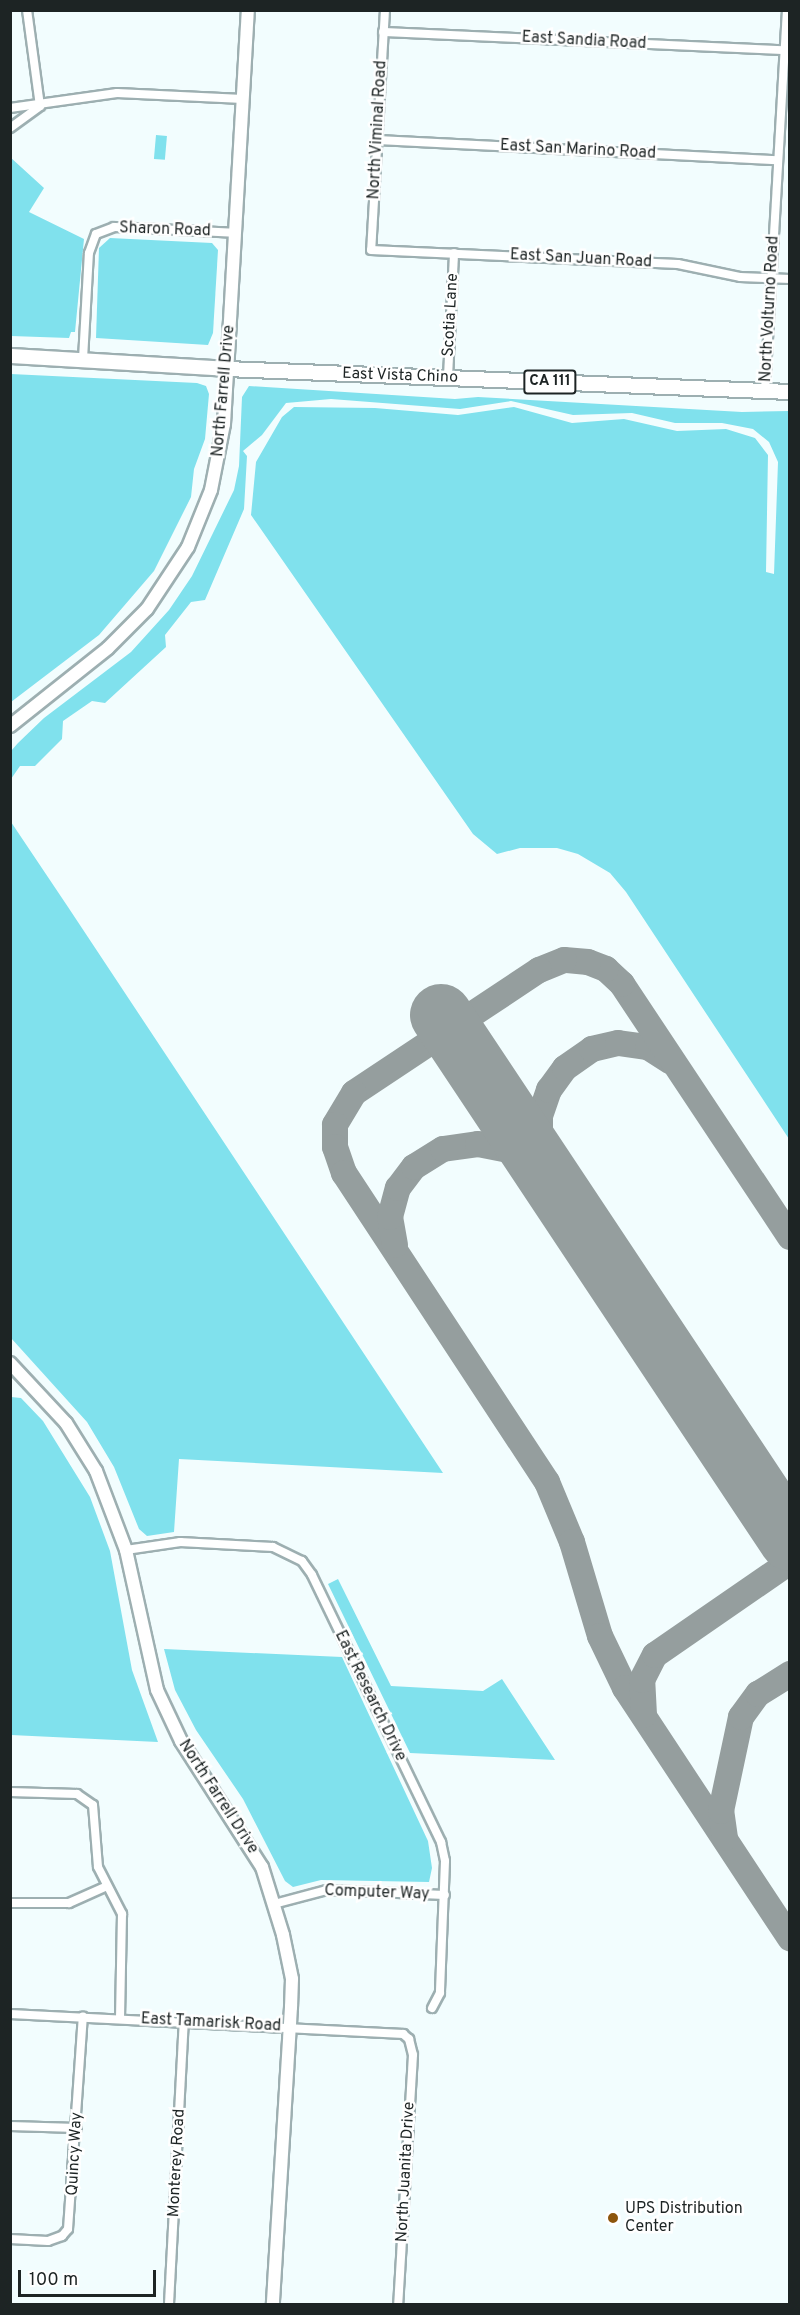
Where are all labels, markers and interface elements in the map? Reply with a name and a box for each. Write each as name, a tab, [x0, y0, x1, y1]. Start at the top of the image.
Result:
street label: East Sandia Road	[521, 28, 647, 54]
street label: North Viminal Road	[365, 60, 391, 200]
street label: East San Marino Road	[499, 136, 657, 164]
street label: Sharon Road	[119, 219, 211, 241]
street label: North Volturno Road	[757, 235, 783, 383]
street label: East San Juan Road	[509, 246, 653, 272]
street label: Scotia Lane	[439, 273, 463, 357]
street label: North Farrell Drive	[209, 324, 239, 458]
street label: East Vista Chino	[341, 364, 459, 388]
road number: CA 111	[523, 370, 577, 394]
street label: East Research Drive	[330, 1628, 410, 1764]
street label: North Farrell Drive	[174, 1736, 262, 1858]
street label: Computer Way	[324, 1882, 430, 1904]
street label: East Tamarisk Road	[140, 2010, 282, 2036]
street label: North Juanita Drive	[393, 2101, 419, 2243]
street label: Monterey Road	[165, 2108, 189, 2218]
street label: Quincy Way	[63, 2111, 87, 2197]
place label: UPS Distribution Center	[625, 2199, 743, 2237]
marker: UPS Distribution Center	[606, 2211, 620, 2225]
scale bar	[21, 2258, 159, 2296]
text: 100 m	[29, 2269, 78, 2292]

